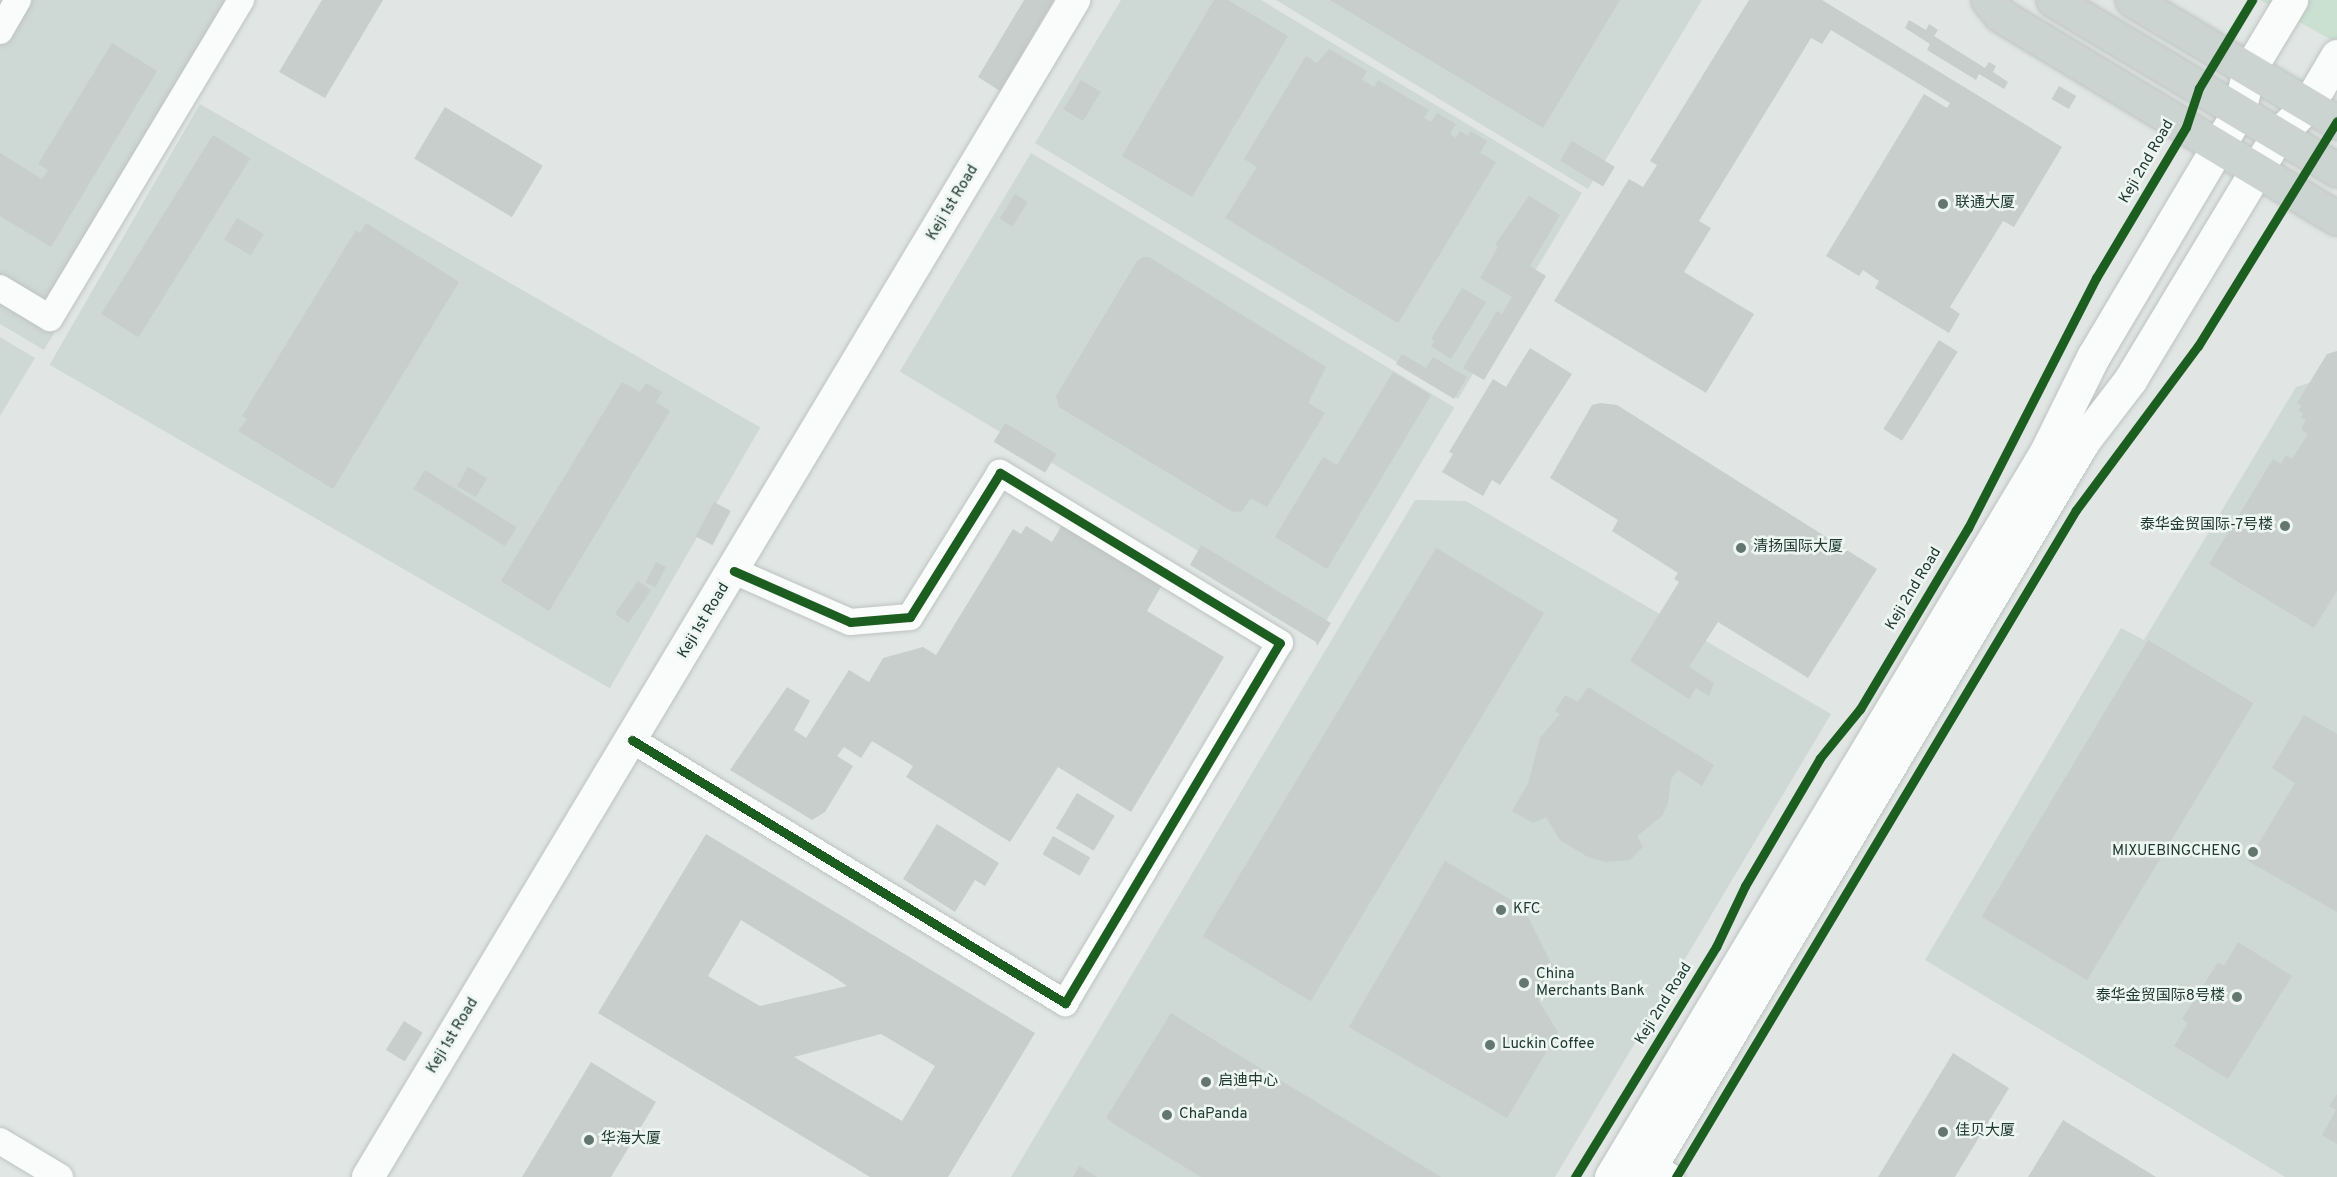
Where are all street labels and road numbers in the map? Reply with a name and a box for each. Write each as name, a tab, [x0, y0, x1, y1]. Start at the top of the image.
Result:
street label: Keji 2nd Road	[2116, 117, 2178, 207]
street label: Keji 1st Road	[923, 162, 983, 244]
street label: Keji 2nd Road	[1882, 544, 1946, 634]
street label: Keji 1st Road	[674, 580, 734, 662]
street label: Keji 2nd Road	[1632, 960, 1696, 1048]
street label: Keji 1st Road	[423, 995, 483, 1077]

